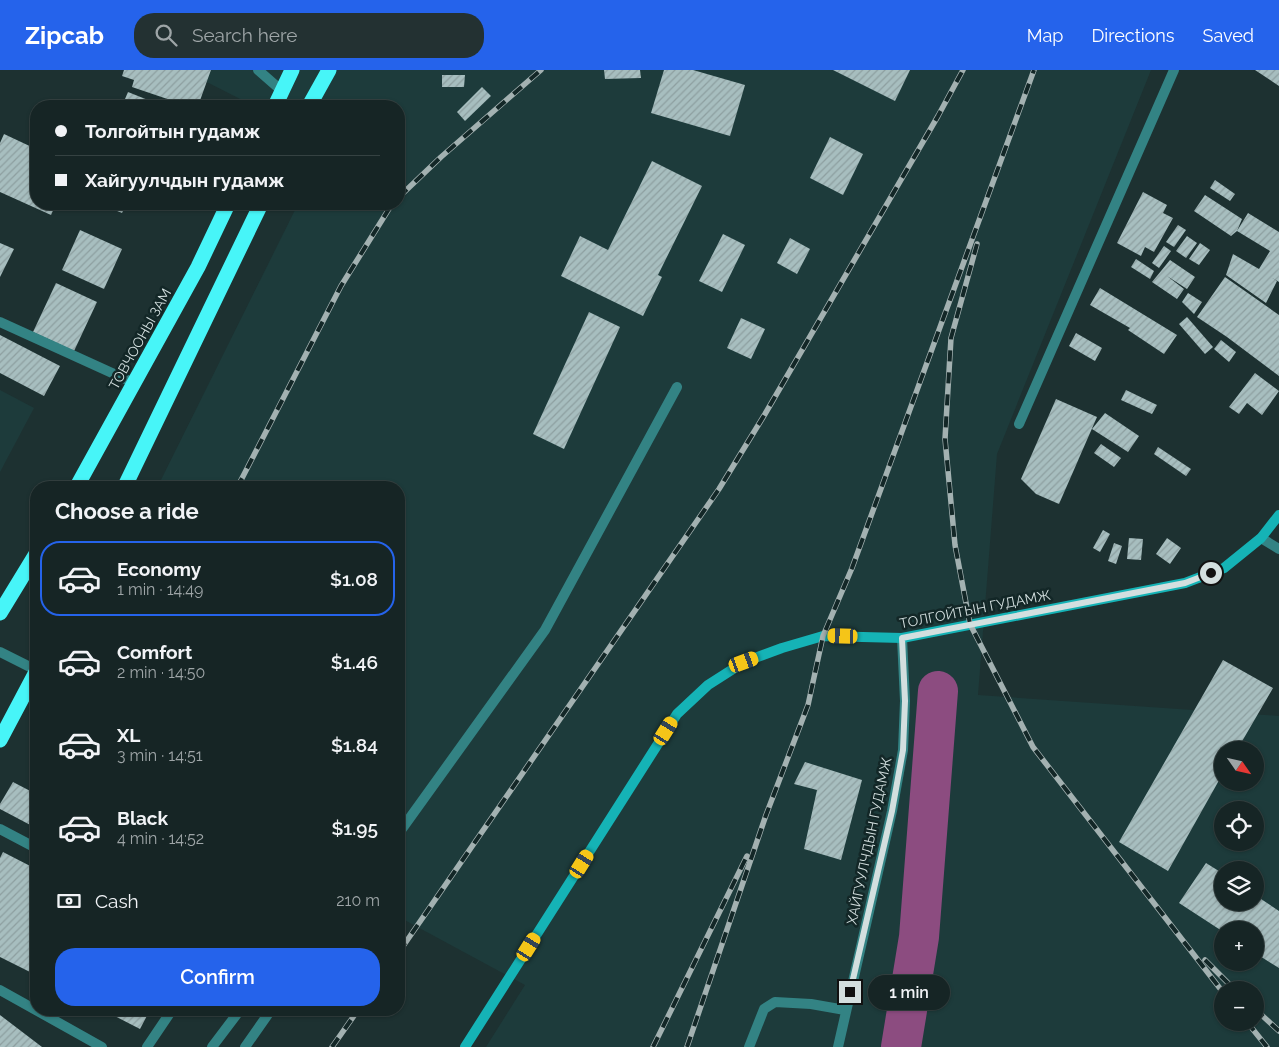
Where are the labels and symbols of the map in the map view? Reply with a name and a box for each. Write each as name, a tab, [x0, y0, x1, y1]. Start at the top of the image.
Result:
street label: ТОВЧООНЫ ЗАМ	[106, 286, 174, 392]
route start	[1200, 562, 1222, 584]
street label: ТОЛГОЙТЫН ГУДАМЖ	[898, 585, 1052, 631]
car	[827, 628, 858, 644]
car	[727, 650, 760, 674]
car	[651, 714, 680, 748]
north arrow	[1214, 741, 1264, 791]
street label: ХАЙГУУЛЧДЫН ГУДАМЖ	[842, 755, 895, 926]
car	[567, 847, 596, 881]
car	[514, 930, 543, 964]
callout: 1 min	[868, 974, 950, 1010]
route end	[839, 981, 861, 1003]

